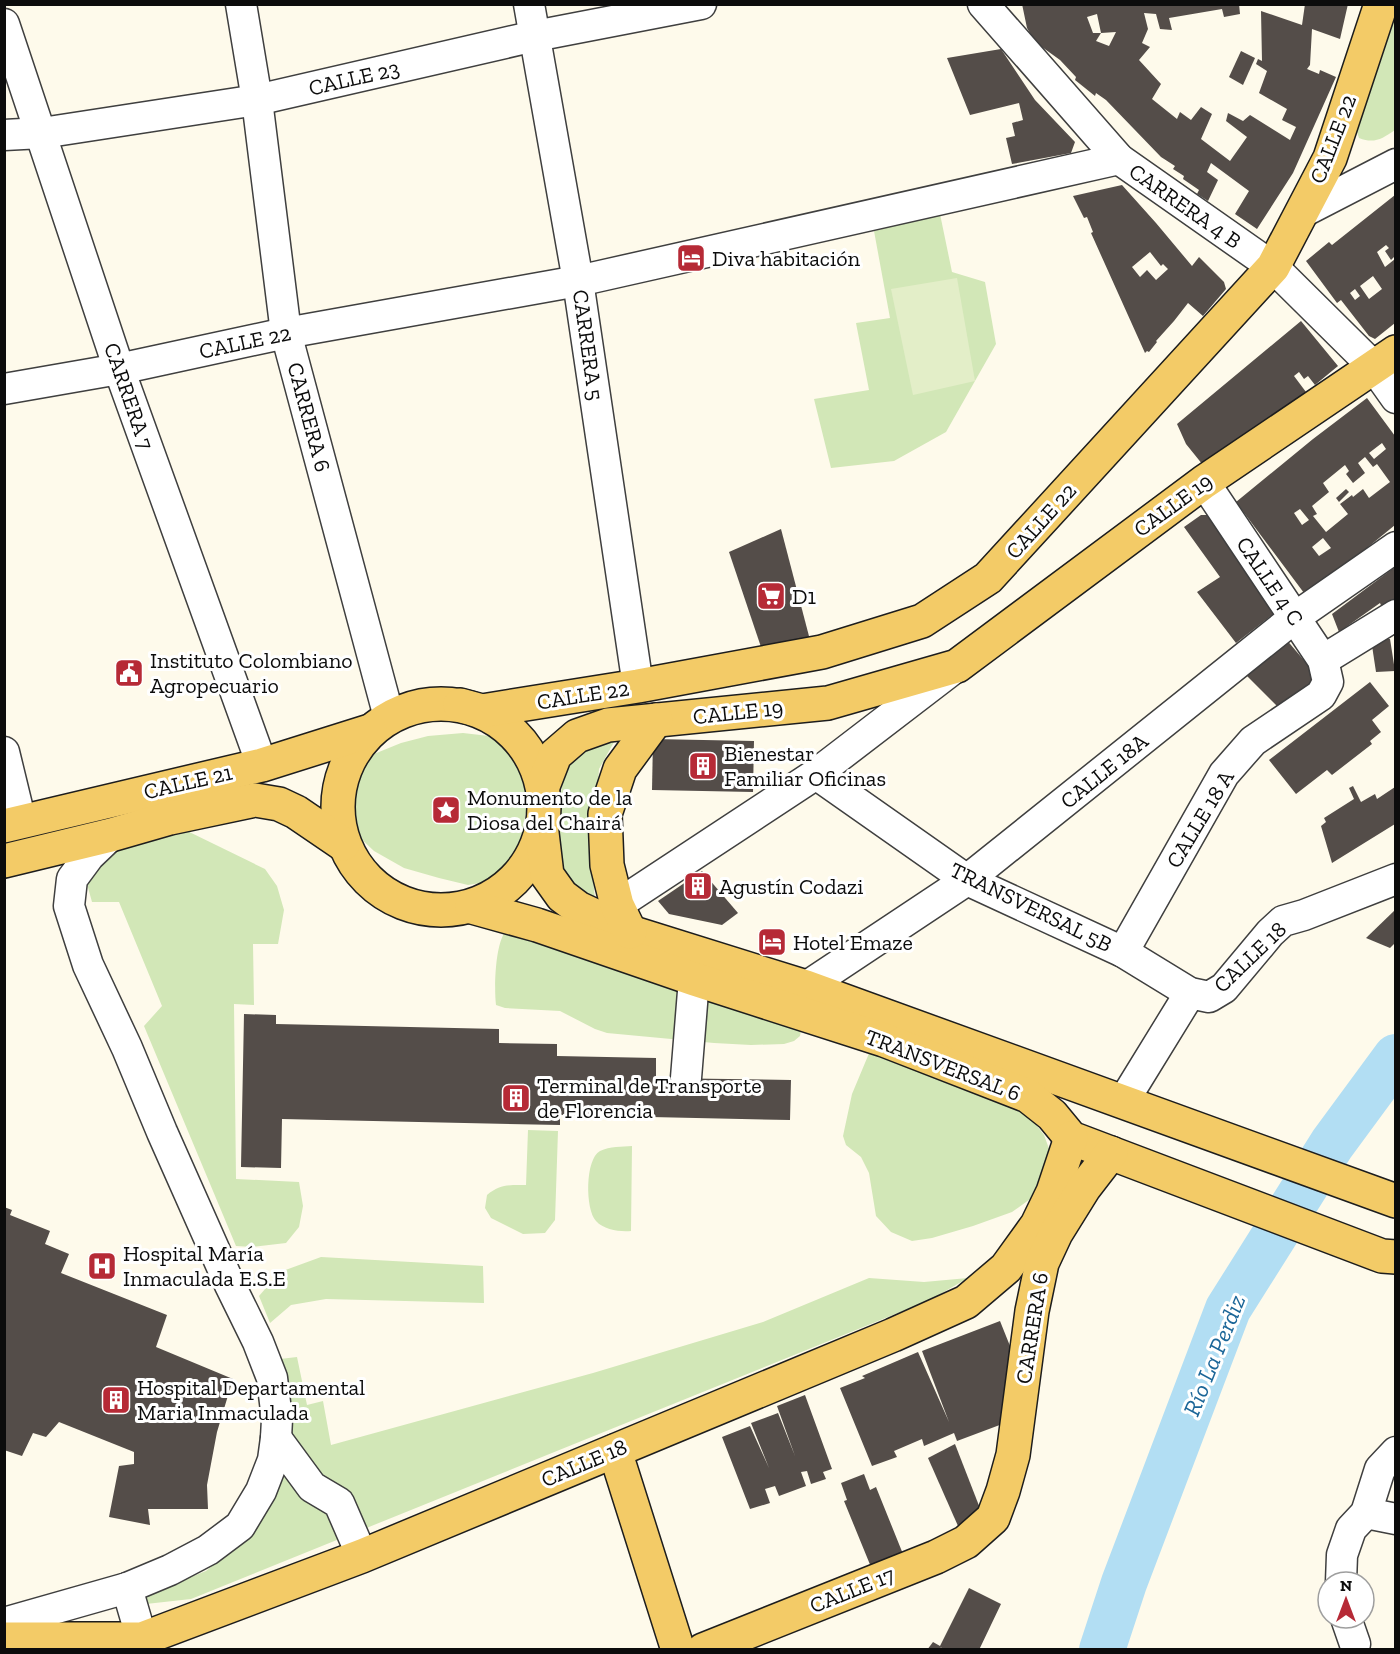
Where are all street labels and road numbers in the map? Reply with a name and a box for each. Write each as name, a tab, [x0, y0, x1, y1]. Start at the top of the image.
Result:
street label: CALLE 23	[306, 54, 402, 102]
street label: CALLE 22	[1304, 91, 1362, 187]
street label: CARRERA 4 B	[1124, 157, 1246, 255]
street label: CARRERA 5	[567, 288, 609, 402]
street label: CALLE 22	[197, 319, 293, 365]
street label: CARRERA 7	[98, 339, 160, 453]
street label: CARRERA 6	[281, 359, 337, 475]
street label: CALLE 19	[1128, 467, 1218, 543]
street label: CALLE 22	[1000, 477, 1082, 565]
street label: CALLE 4 C	[1230, 531, 1310, 631]
street label: CALLE 22	[535, 674, 631, 716]
street label: CALLE 19	[692, 694, 784, 730]
street label: CALLE 18A	[1055, 727, 1154, 815]
street label: CALLE 21	[141, 759, 235, 805]
street label: CALLE 18 A	[1160, 765, 1240, 873]
street label: TRANSVERSAL 5B	[946, 856, 1116, 958]
street label: CALLE 18	[1208, 916, 1292, 998]
street label: TRANSVERSAL 6	[862, 1023, 1024, 1107]
street label: CARRERA 6	[1010, 1270, 1054, 1386]
street label: CALLE 18	[537, 1433, 631, 1493]
street label: CALLE 17	[806, 1561, 899, 1619]

